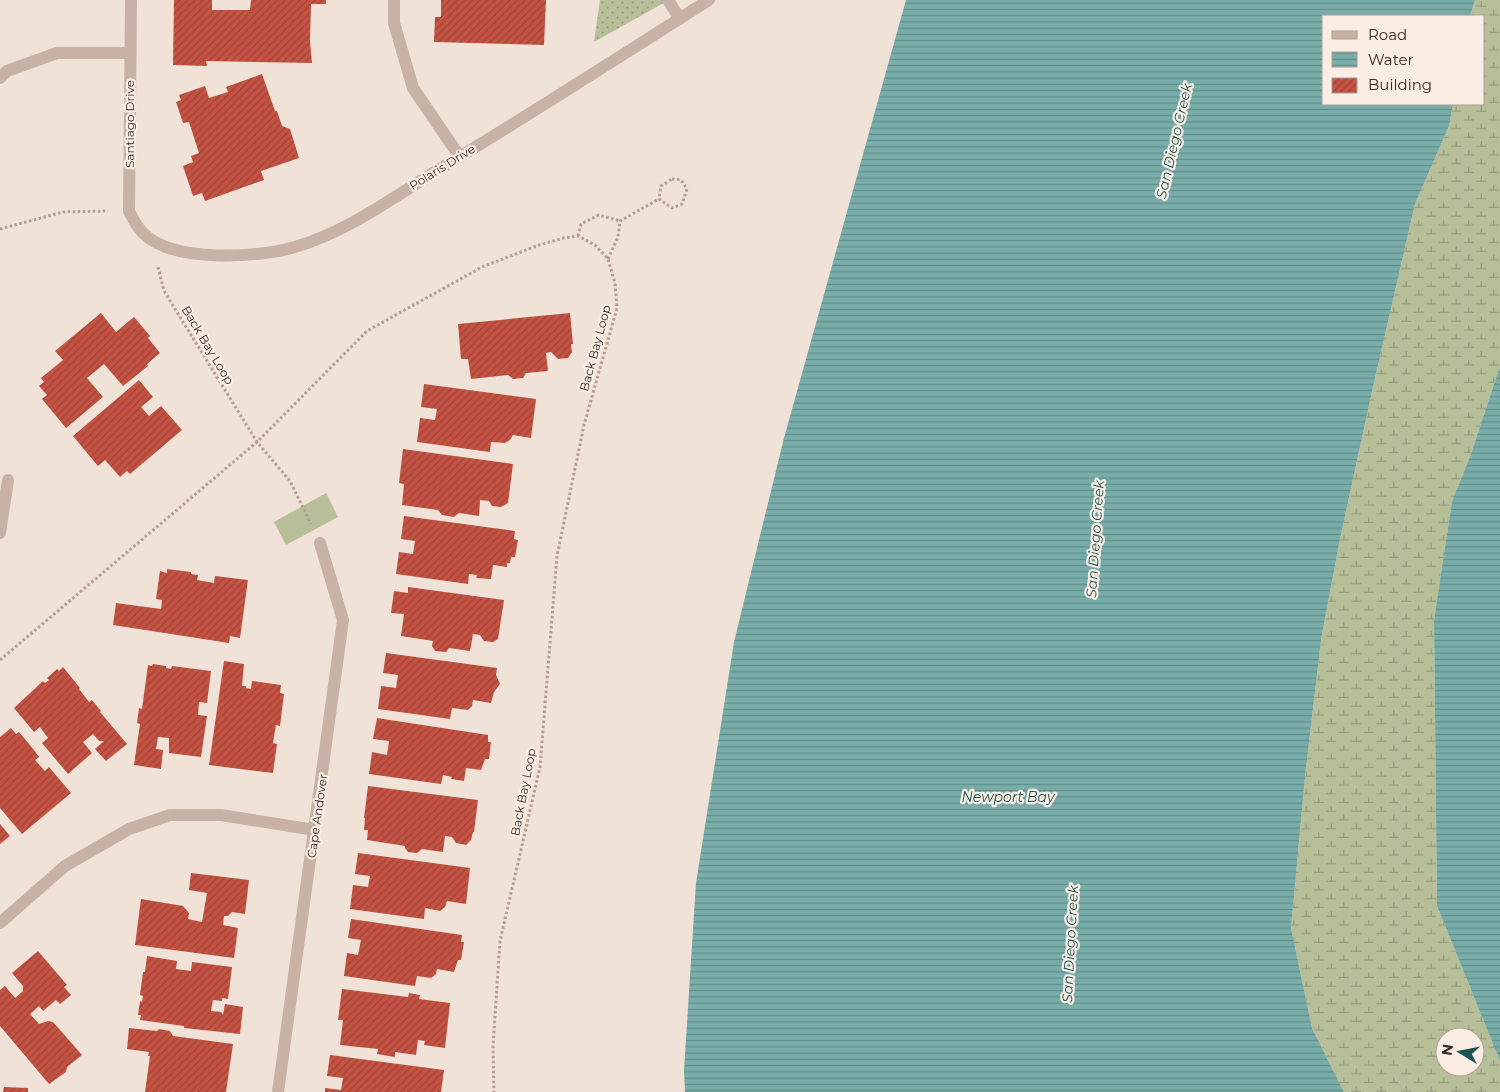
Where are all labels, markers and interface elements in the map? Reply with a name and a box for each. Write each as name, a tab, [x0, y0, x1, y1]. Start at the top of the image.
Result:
legend	[1322, 15, 1485, 105]
text: Road	[1368, 25, 1407, 44]
text: Water	[1368, 50, 1414, 69]
text: Building	[1368, 75, 1432, 94]
street label: Santiago Drive	[122, 80, 137, 168]
water label: San Diego Creek	[1152, 81, 1196, 200]
street label: Polaris Drive	[406, 141, 478, 193]
street label: Back Bay Loop	[179, 303, 237, 387]
street label: Back Bay Loop	[576, 303, 614, 393]
water label: San Diego Creek	[1082, 479, 1108, 598]
street label: Back Bay Loop	[507, 747, 539, 837]
street label: Cape Andover	[304, 773, 330, 859]
water label: Newport Bay	[961, 788, 1056, 806]
water label: San Diego Creek	[1058, 884, 1082, 1003]
north arrow	[1435, 1027, 1485, 1077]
text: N	[1437, 1043, 1457, 1057]

